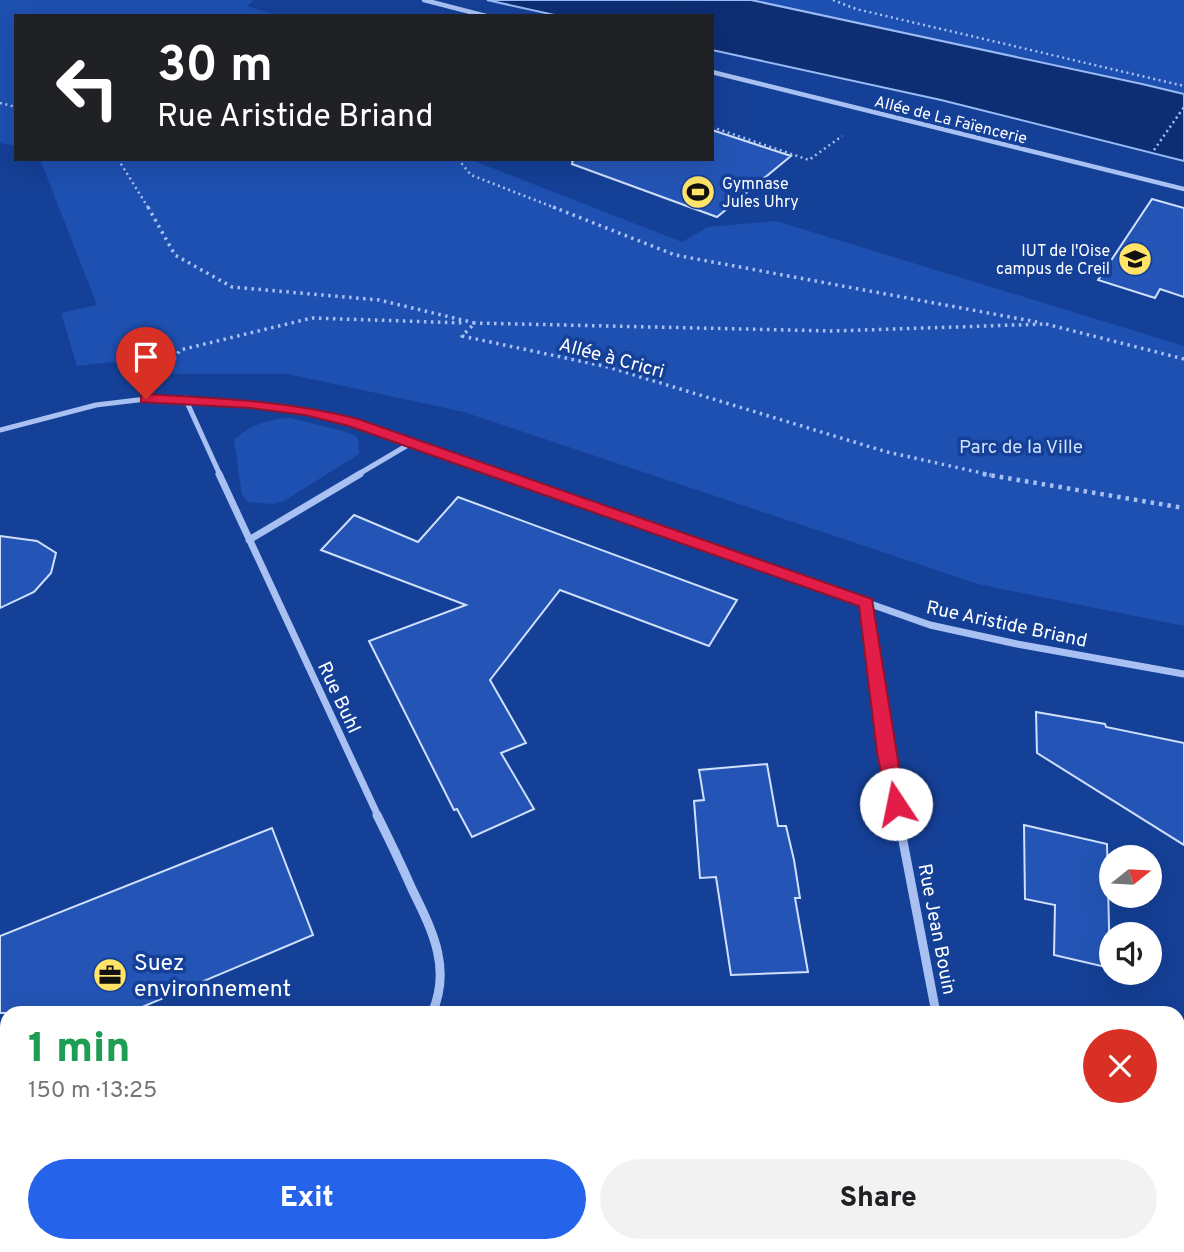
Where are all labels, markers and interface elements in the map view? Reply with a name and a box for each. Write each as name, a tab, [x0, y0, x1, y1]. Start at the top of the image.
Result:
text: 30 m	[157, 37, 273, 99]
icon: left	[42, 42, 133, 133]
street label: Allée de La Faïencerie	[872, 92, 1029, 150]
text: Rue Aristide Briand	[157, 98, 433, 138]
sports icon: Gymnase Jules Uhry	[679, 173, 717, 211]
place label: Gymnase Jules Uhry	[722, 175, 799, 213]
school or university icon: IUT de l'Oise campus de Creil	[1116, 240, 1154, 278]
place label: IUT de l'Oise campus de Creil	[996, 242, 1110, 280]
pin	[116, 327, 176, 399]
street label: Allée à Cricri	[556, 333, 667, 385]
icon: arrive	[127, 338, 165, 376]
park label: Parc de la Ville	[959, 436, 1083, 460]
street label: Rue Aristide Briand	[924, 596, 1089, 654]
street label: Rue Buhl	[311, 658, 365, 738]
position arrow	[859, 767, 933, 841]
north arrow	[1099, 845, 1162, 908]
map controls	[1099, 845, 1162, 985]
street label: Rue Jean Bouin	[912, 862, 961, 997]
button: sound	[1099, 922, 1162, 985]
place label: Suez environnement	[134, 950, 291, 1005]
office icon: Suez environnement	[91, 956, 129, 994]
text: 1 min	[28, 1024, 131, 1077]
button: close	[1083, 1029, 1157, 1103]
text: 150 m · 13:25	[28, 1077, 157, 1106]
button: Exit	[28, 1159, 586, 1239]
button: Share	[600, 1159, 1157, 1239]

